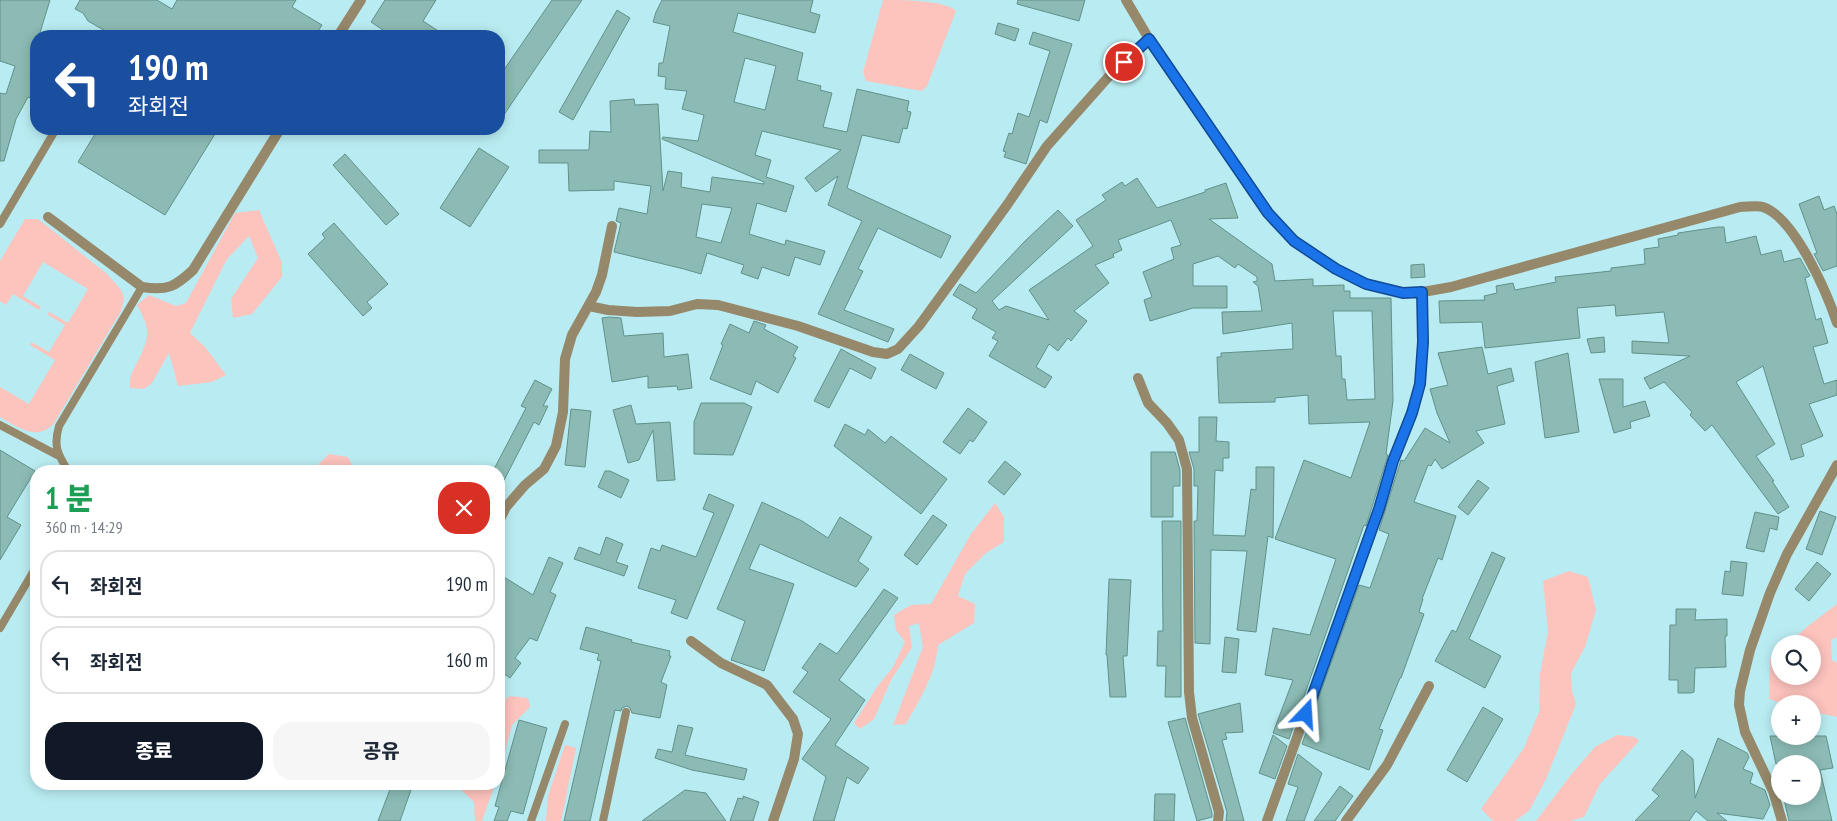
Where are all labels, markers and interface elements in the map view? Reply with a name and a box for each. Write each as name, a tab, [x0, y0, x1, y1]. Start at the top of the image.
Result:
pin	[1103, 41, 1145, 83]
text: 190 m	[128, 44, 209, 90]
icon: arrive	[1110, 48, 1138, 76]
icon: left	[45, 50, 110, 115]
text: 좌회전	[128, 92, 189, 120]
text: 1 분	[45, 478, 93, 517]
button: close	[438, 482, 490, 534]
text: 360 m · 14:29	[45, 517, 123, 537]
icon: left	[47, 570, 75, 598]
text: 190 m	[446, 572, 488, 596]
text: 좌회전	[90, 574, 142, 598]
map controls	[1771, 635, 1821, 805]
button: search	[1771, 635, 1821, 685]
icon: left	[47, 646, 75, 674]
text: 160 m	[446, 648, 488, 672]
text: 좌회전	[90, 650, 142, 674]
position arrow	[1279, 687, 1331, 739]
button: +	[1771, 695, 1821, 745]
button: 종료	[45, 722, 263, 780]
button: 공유	[273, 722, 490, 780]
button: −	[1771, 755, 1821, 805]

